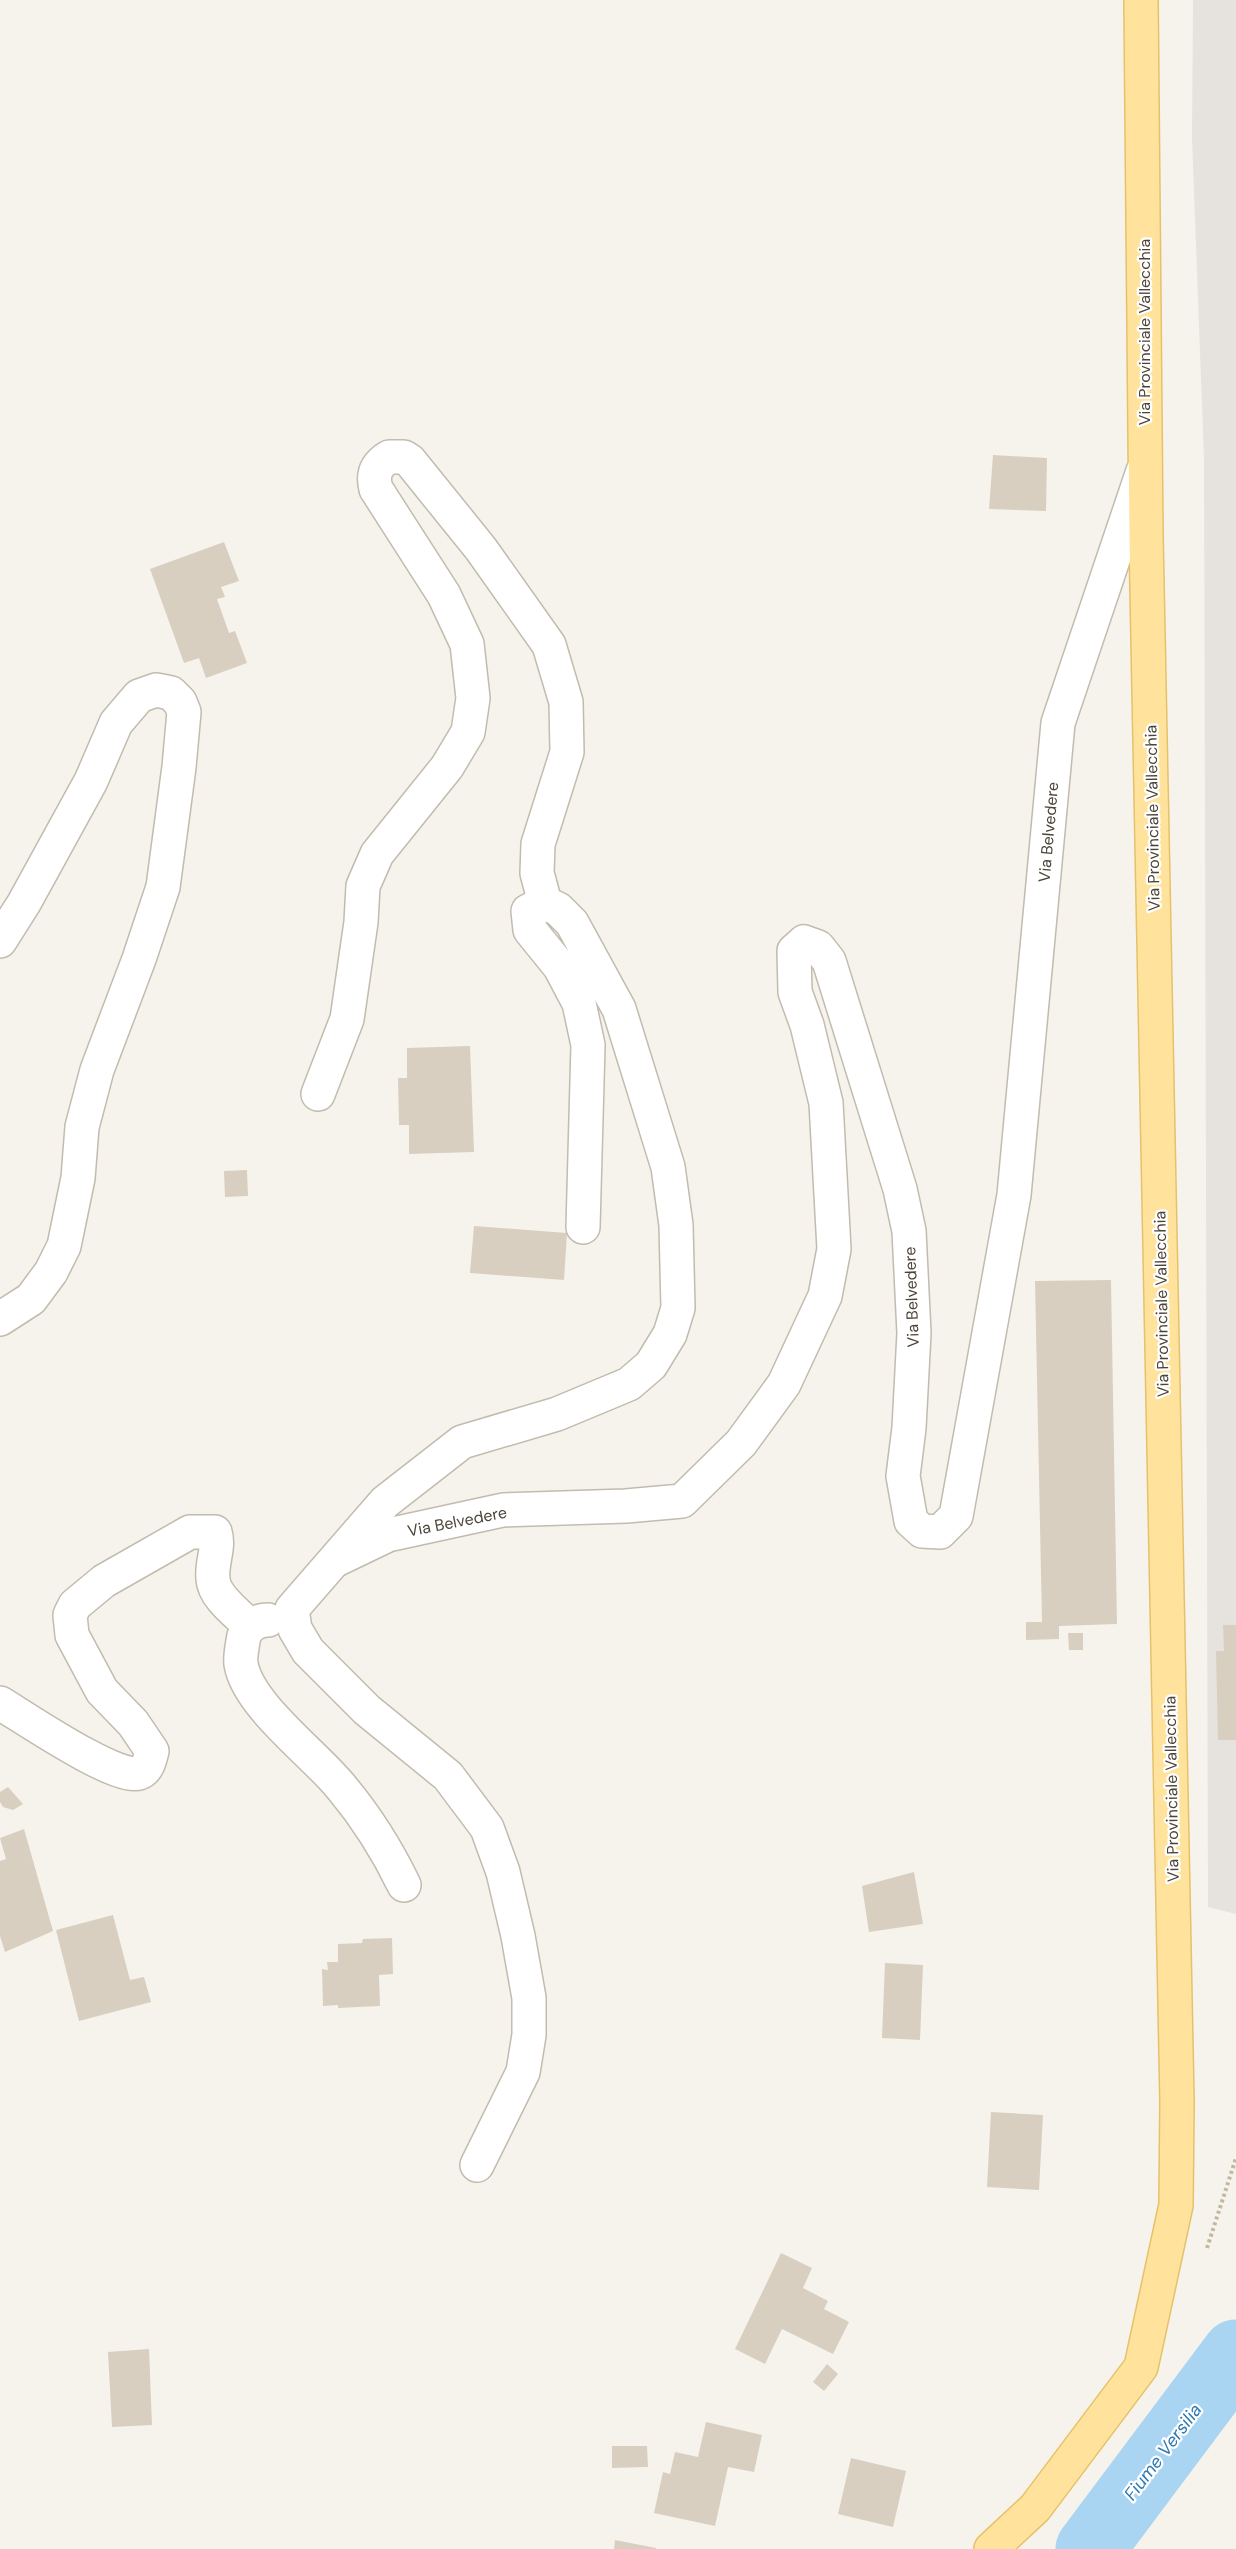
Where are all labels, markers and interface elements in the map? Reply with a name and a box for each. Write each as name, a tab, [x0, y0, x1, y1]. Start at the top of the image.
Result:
street label: Via Provinciale Vallecchia	[1134, 239, 1155, 425]
street label: Via Provinciale Vallecchia	[1140, 725, 1165, 911]
street label: Via Belvedere	[1034, 781, 1063, 883]
street label: Via Provinciale Vallecchia	[1149, 1211, 1174, 1397]
street label: Via Belvedere	[899, 1246, 924, 1348]
street label: Via Belvedere	[406, 1502, 509, 1541]
street label: Via Provinciale Vallecchia	[1159, 1696, 1184, 1882]
water label: Fiume Versilia	[1119, 2399, 1207, 2505]

